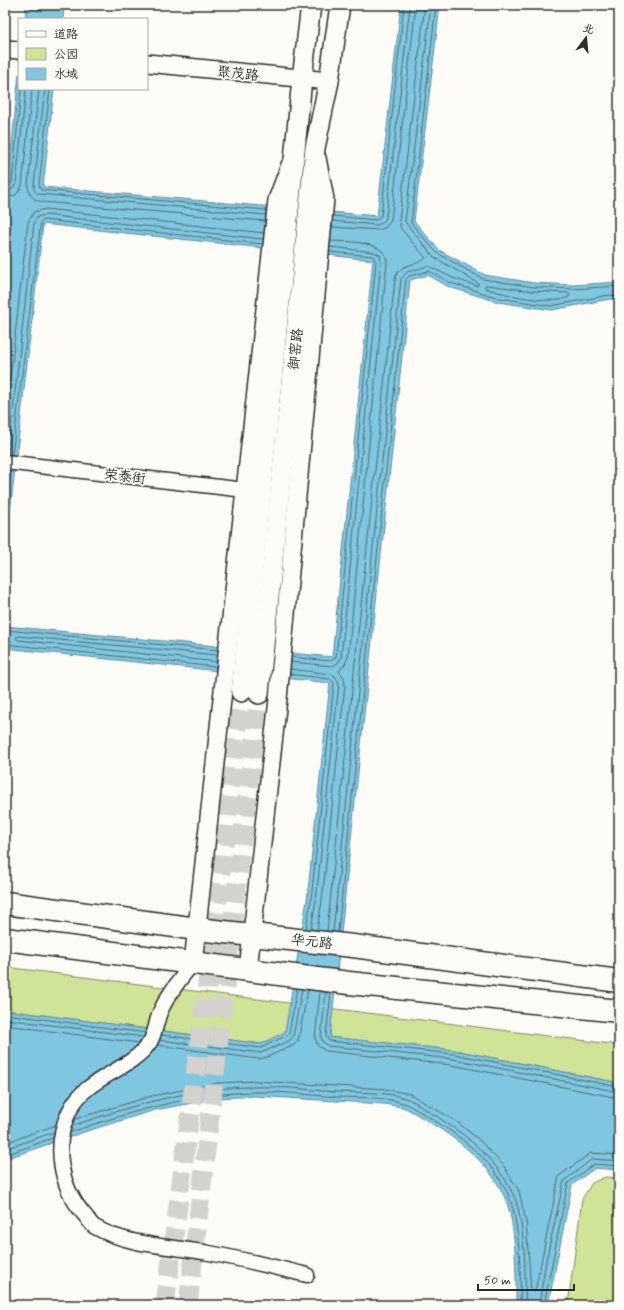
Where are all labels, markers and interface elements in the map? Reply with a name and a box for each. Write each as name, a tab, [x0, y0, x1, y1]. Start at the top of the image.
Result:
legend	[18, 18, 148, 90]
north arrow	[566, 18, 606, 58]
text: 北	[581, 21, 596, 38]
text: 道路	[54, 27, 78, 43]
text: 公园	[54, 47, 78, 63]
street label: 聚茂路	[216, 63, 260, 85]
text: 水域	[54, 67, 78, 83]
street label: 御窑路	[285, 327, 307, 371]
street label: 荣泰街	[103, 466, 147, 488]
street label: 华元路	[290, 931, 334, 953]
scale bar	[478, 1266, 574, 1292]
text: 50 m	[484, 1273, 511, 1289]

